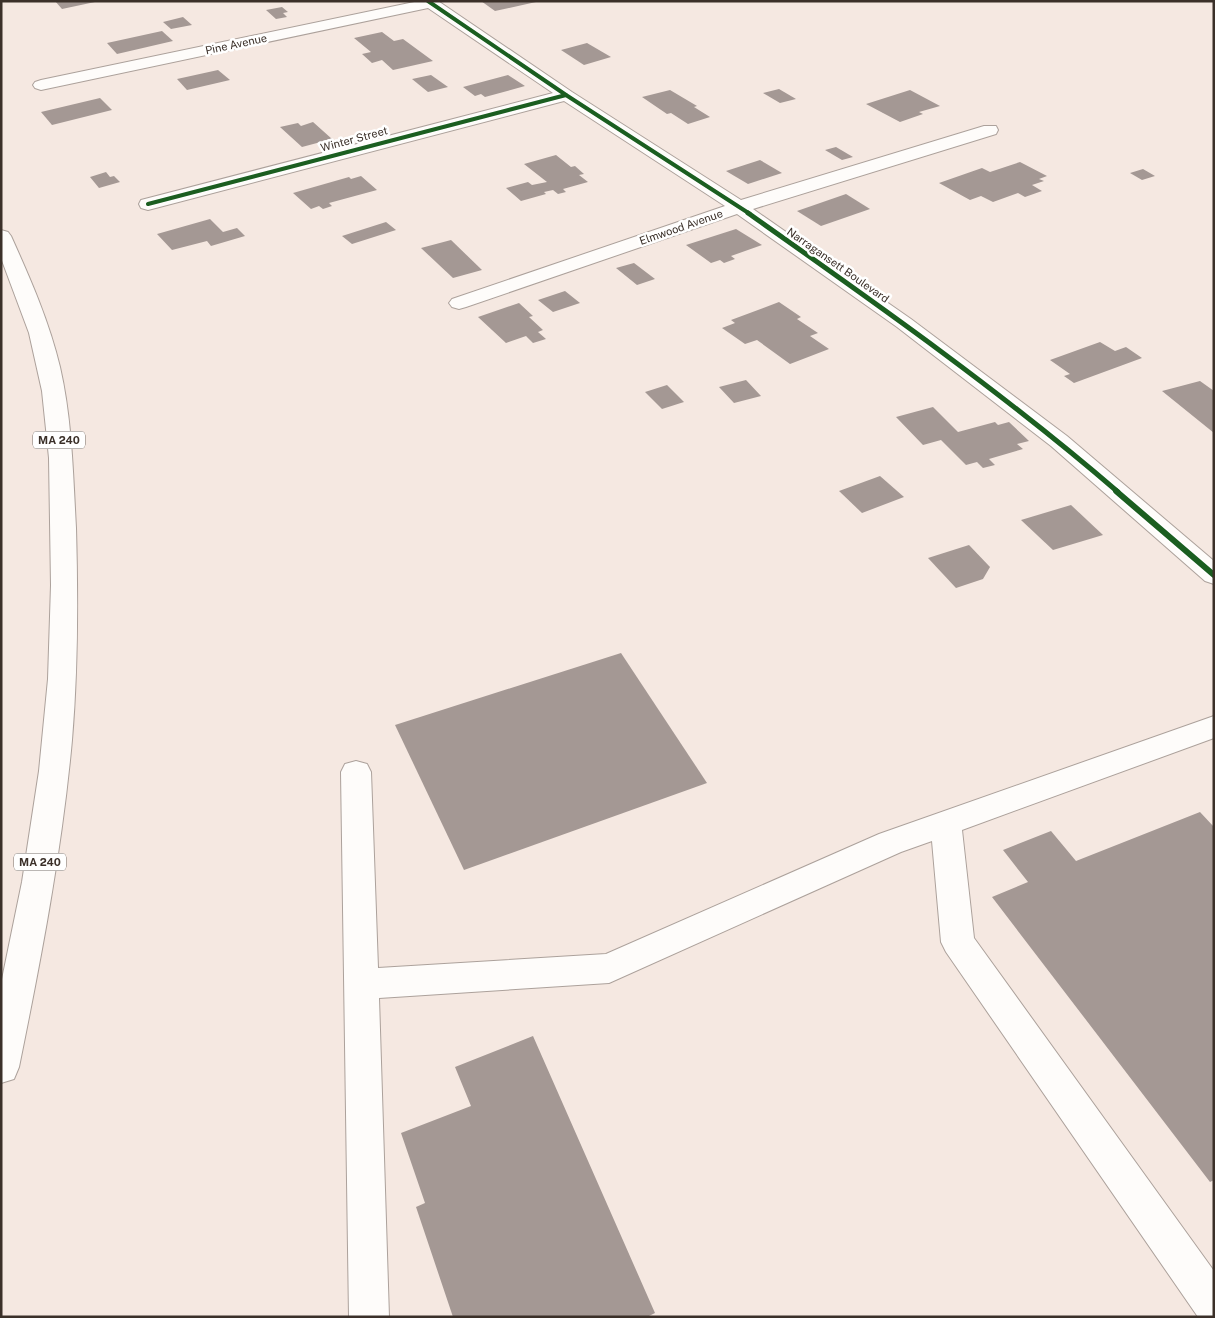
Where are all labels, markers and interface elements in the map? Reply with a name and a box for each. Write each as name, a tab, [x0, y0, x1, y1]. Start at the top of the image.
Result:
street label: Pine Avenue	[204, 32, 268, 56]
street label: Winter Street	[319, 124, 389, 154]
street label: Elmwood Avenue	[638, 207, 724, 247]
street label: Narragansett Boulevard	[785, 225, 891, 305]
road number: MA 240	[33, 432, 85, 448]
road number: MA 240	[14, 854, 66, 870]

